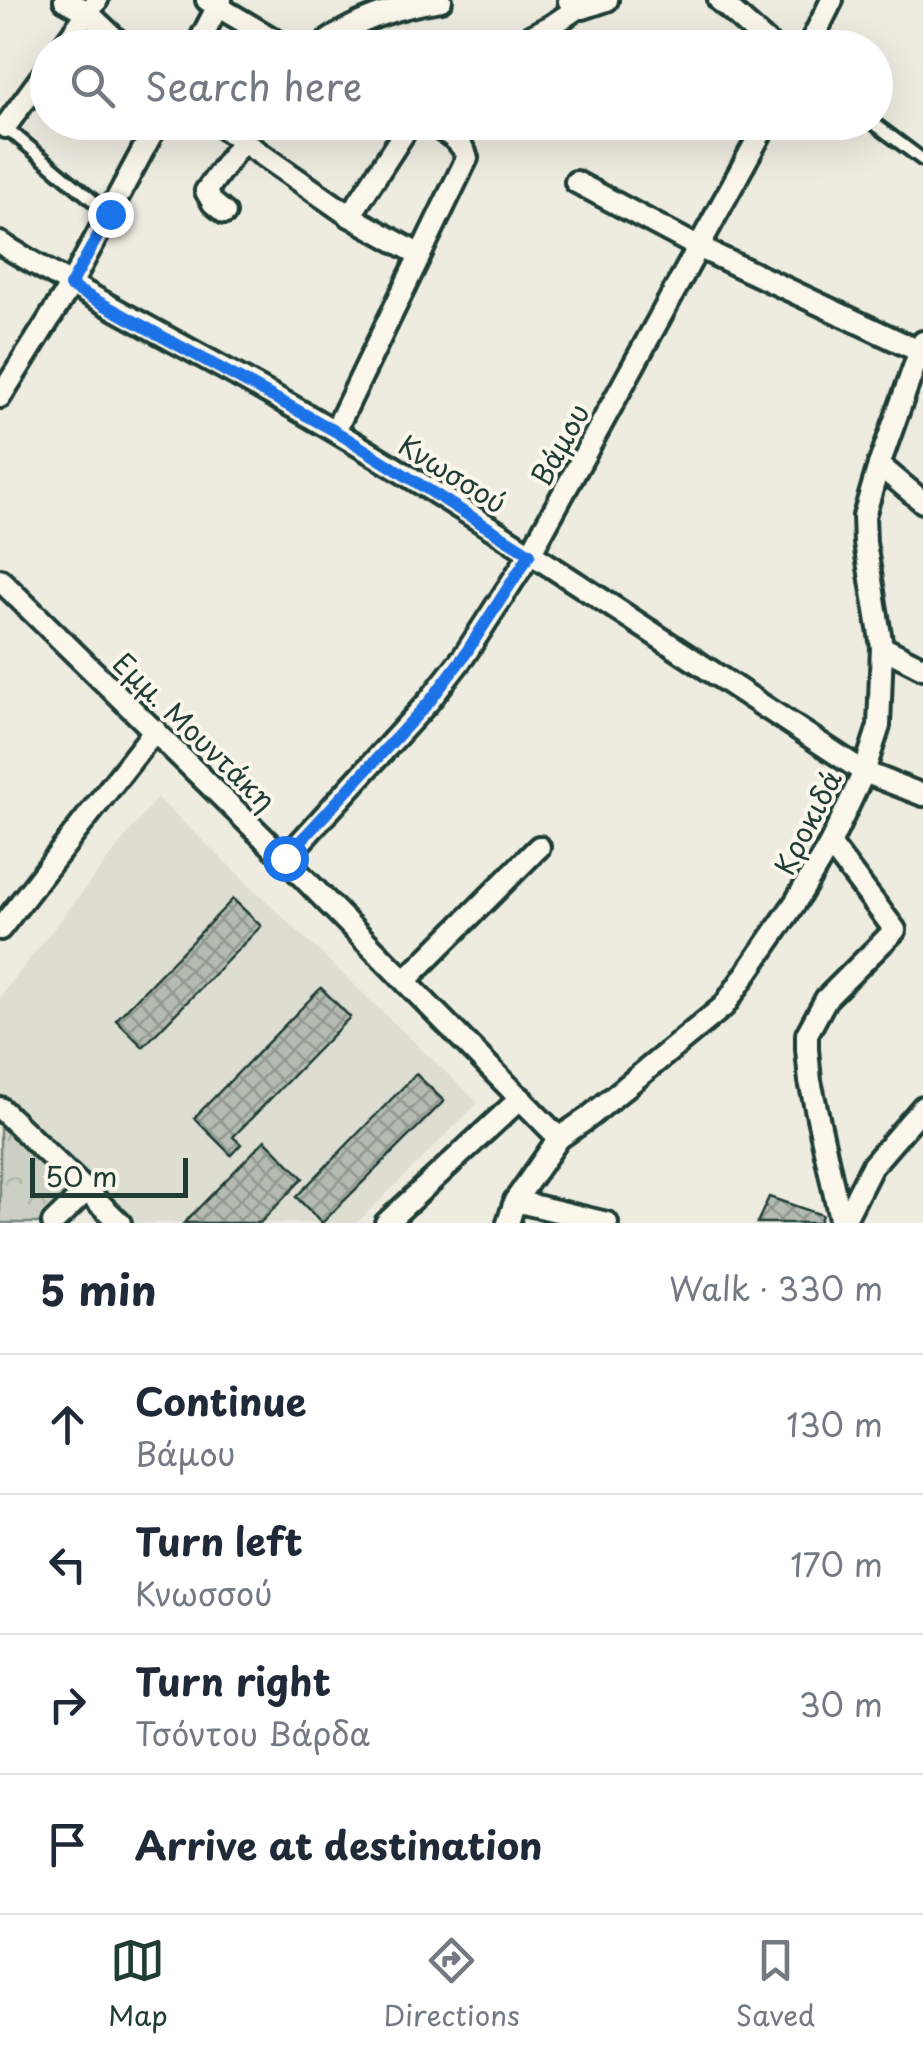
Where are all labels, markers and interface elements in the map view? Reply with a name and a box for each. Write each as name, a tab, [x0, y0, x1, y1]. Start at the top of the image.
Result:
search box	[30, 30, 893, 140]
text: Search here	[145, 57, 362, 114]
icon: search	[65, 58, 120, 113]
route end	[88, 192, 134, 238]
street label: Βάμου	[519, 395, 599, 493]
street label: Κνωσσού	[391, 423, 515, 523]
street label: Εμμ. Μουντάκη	[104, 642, 286, 820]
street label: Κροκιδά	[762, 762, 852, 882]
route start	[263, 836, 309, 882]
scale bar	[30, 1153, 188, 1198]
text: 50 m	[45, 1154, 118, 1197]
text: 5 min	[40, 1257, 157, 1320]
text: Walk · 330 m	[669, 1264, 883, 1312]
text: Continue	[135, 1372, 306, 1429]
icon: ahead	[40, 1397, 95, 1452]
text: 130 m	[786, 1400, 883, 1448]
text: Βάμου	[135, 1429, 236, 1477]
text: Turn left	[135, 1512, 303, 1569]
icon: left	[40, 1537, 95, 1592]
text: 170 m	[790, 1540, 883, 1588]
text: Κνωσσού	[135, 1569, 272, 1617]
text: Turn right	[135, 1652, 331, 1709]
icon: right	[40, 1677, 95, 1732]
text: 30 m	[799, 1680, 883, 1728]
text: Τσόντου Βάρδα	[135, 1709, 370, 1757]
text: Arrive at destination	[135, 1816, 543, 1873]
icon: arrive	[40, 1817, 95, 1872]
tab: Map	[108, 1933, 168, 2036]
tab: Directions	[384, 1933, 520, 2036]
tab: Saved	[736, 1933, 815, 2036]

